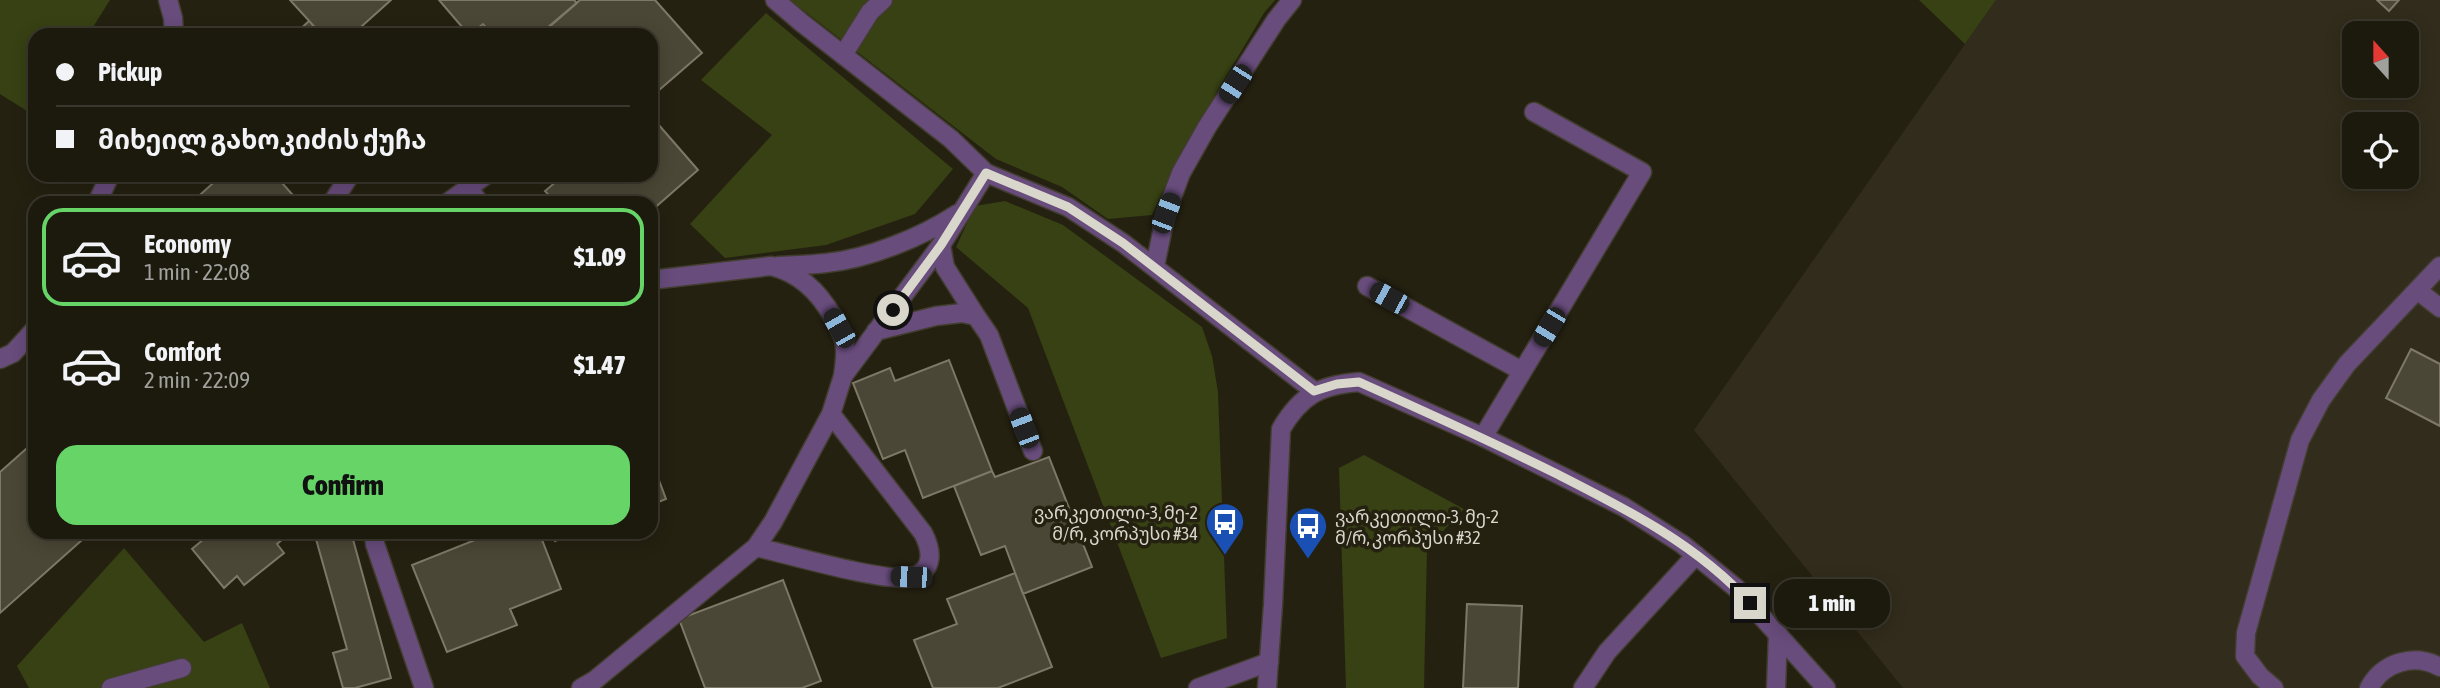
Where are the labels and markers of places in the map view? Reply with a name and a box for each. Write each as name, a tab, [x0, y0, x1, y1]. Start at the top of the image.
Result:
bus stop icon: ვარკეთილი-3, მე-2 მ/რ, კორპუსი #34	[1204, 501, 1246, 556]
place label: ვარკეთილი-3, მე-2 მ/რ, კორპუსი #34	[1034, 502, 1198, 545]
bus stop icon: ვარკეთილი-3, მე-2 მ/რ, კორპუსი #32	[1287, 505, 1329, 560]
place label: ვარკეთილი-3, მე-2 მ/რ, კორპუსი #32	[1335, 506, 1499, 549]

